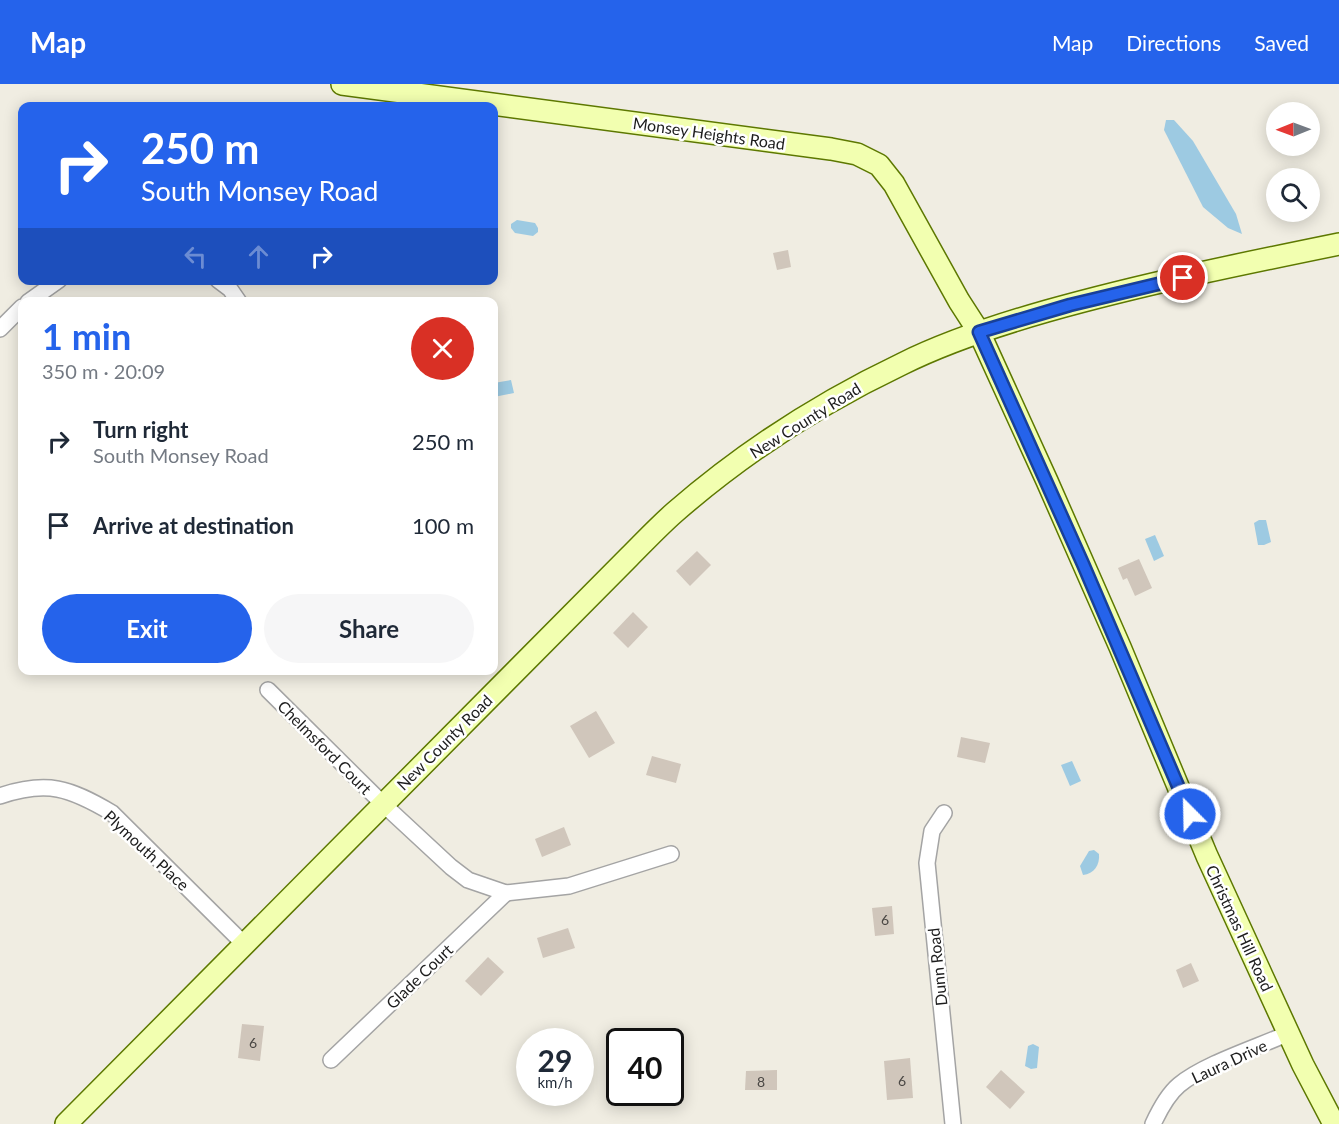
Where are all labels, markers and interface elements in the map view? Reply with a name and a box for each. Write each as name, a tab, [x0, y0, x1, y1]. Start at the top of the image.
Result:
text: Map	[30, 25, 86, 59]
text: Map	[1052, 30, 1093, 55]
text: Directions	[1126, 30, 1221, 55]
text: Saved	[1254, 30, 1309, 55]
north arrow	[1266, 102, 1320, 156]
map controls	[1266, 102, 1320, 222]
street label: Monsey Heights Road	[632, 113, 786, 153]
text: 250 m	[141, 123, 259, 173]
icon: right	[42, 126, 120, 204]
button: search	[1266, 168, 1320, 222]
text: South Monsey Road	[141, 174, 378, 207]
icon: left	[179, 240, 212, 273]
icon: ahead	[242, 240, 275, 273]
icon: right	[305, 240, 338, 273]
pin	[1157, 252, 1208, 303]
icon: arrive	[1166, 261, 1199, 294]
text: 1 min	[42, 314, 131, 358]
button: close	[411, 317, 474, 380]
text: 350 m · 20:09	[42, 359, 165, 383]
street label: New County Road	[746, 378, 864, 462]
text: Turn right	[93, 416, 188, 443]
icon: right	[42, 425, 75, 458]
text: 250 m	[412, 428, 474, 455]
text: South Monsey Road	[93, 443, 269, 467]
icon: arrive	[42, 509, 75, 542]
text: Arrive at destination	[93, 512, 294, 539]
text: 100 m	[412, 512, 474, 539]
button: Exit	[42, 594, 252, 663]
button: Share	[264, 594, 474, 663]
street label: New County Road	[392, 690, 496, 794]
street label: Chelmsford Court	[274, 696, 376, 798]
position arrow	[1158, 782, 1222, 846]
street label: Plymouth Place	[101, 806, 193, 894]
street label: Christmas Hill Road	[1202, 862, 1278, 994]
house number: 6	[881, 911, 889, 928]
street label: Dunn Road	[923, 927, 951, 1007]
street label: Glade Court	[382, 939, 456, 1012]
speed limit sign: 40	[606, 1028, 684, 1106]
house number: 6	[249, 1034, 257, 1051]
street label: Laura Drive	[1188, 1035, 1270, 1087]
text: 29	[538, 1042, 572, 1078]
house number: 6	[898, 1072, 906, 1089]
text: km/h	[537, 1073, 573, 1091]
house number: 8	[757, 1073, 765, 1090]

